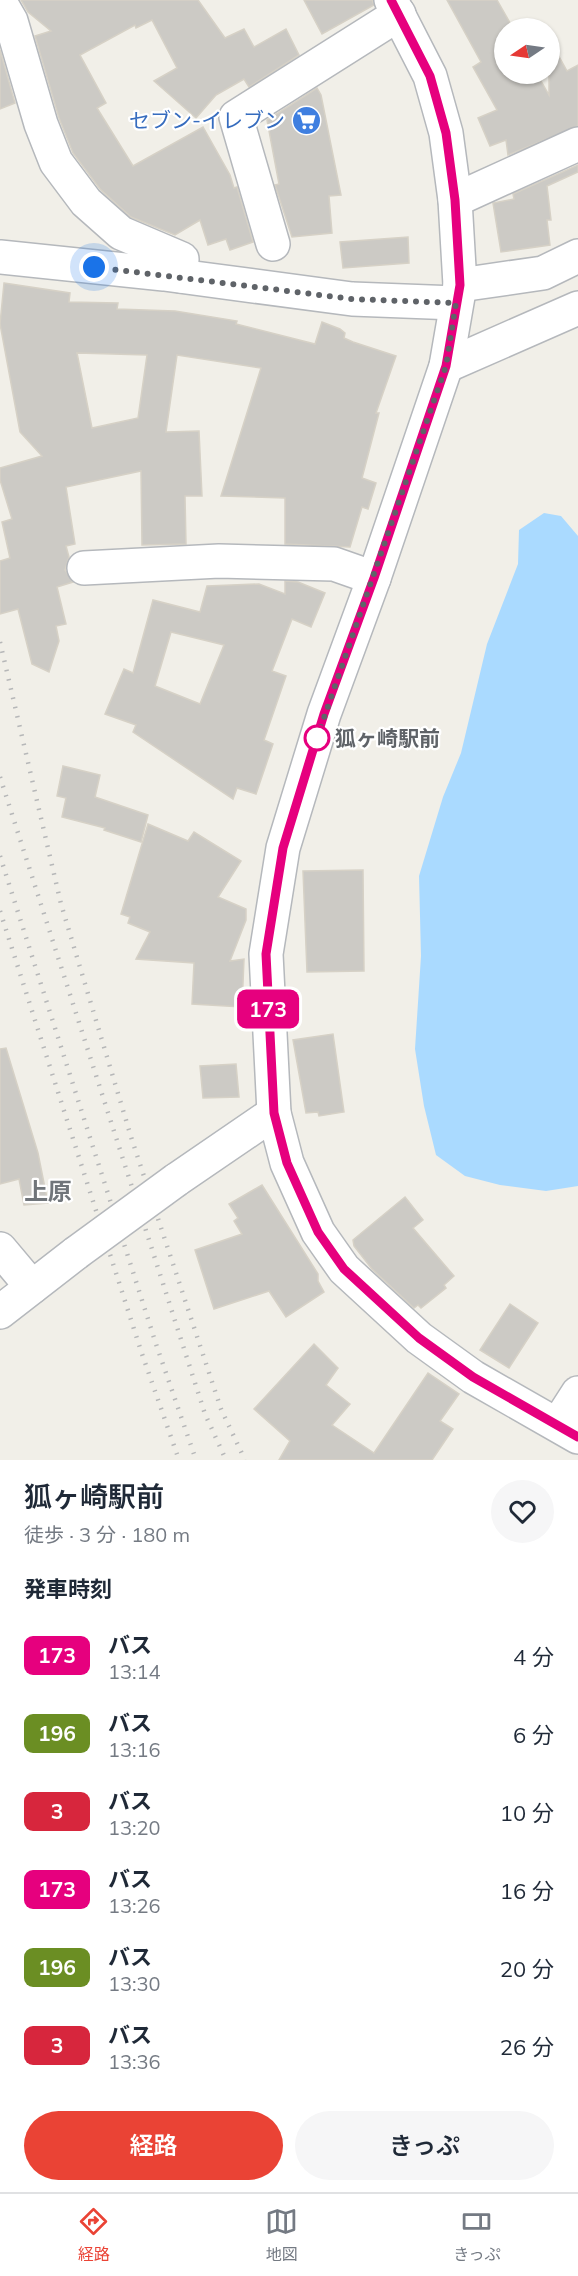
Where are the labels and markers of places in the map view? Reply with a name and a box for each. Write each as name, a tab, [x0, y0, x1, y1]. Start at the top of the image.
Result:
supermarket icon: セブン-イレブン	[290, 104, 322, 136]
place label: セブン-イレブン	[129, 107, 285, 133]
marker: 狐ヶ崎駅前	[304, 725, 330, 751]
place label: 狐ヶ崎駅前	[335, 725, 440, 751]

